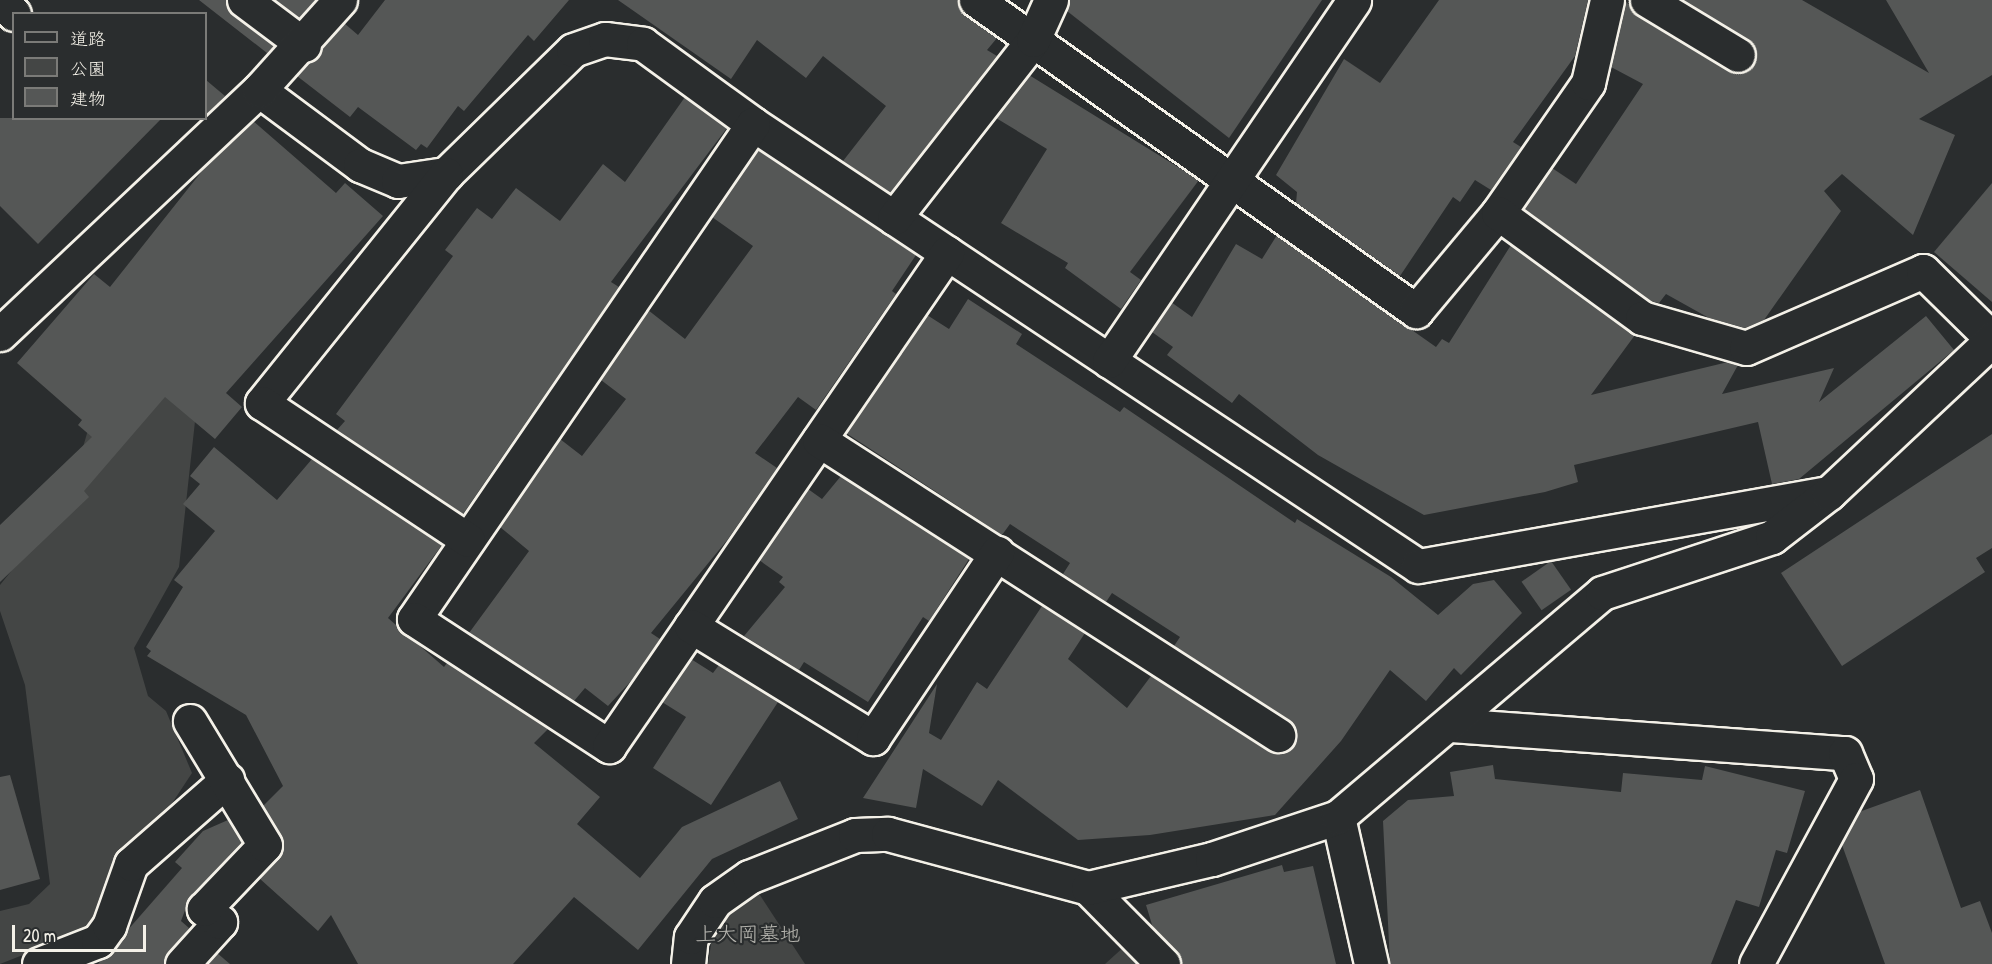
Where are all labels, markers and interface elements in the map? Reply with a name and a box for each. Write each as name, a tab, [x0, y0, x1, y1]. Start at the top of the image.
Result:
legend	[12, 12, 207, 120]
text: 道路	[70, 26, 106, 51]
text: 公園	[70, 56, 106, 81]
text: 建物	[70, 86, 106, 111]
scale bar	[15, 913, 148, 951]
park label: 上大岡墓地	[696, 921, 800, 947]
text: 20 m	[23, 923, 56, 948]

